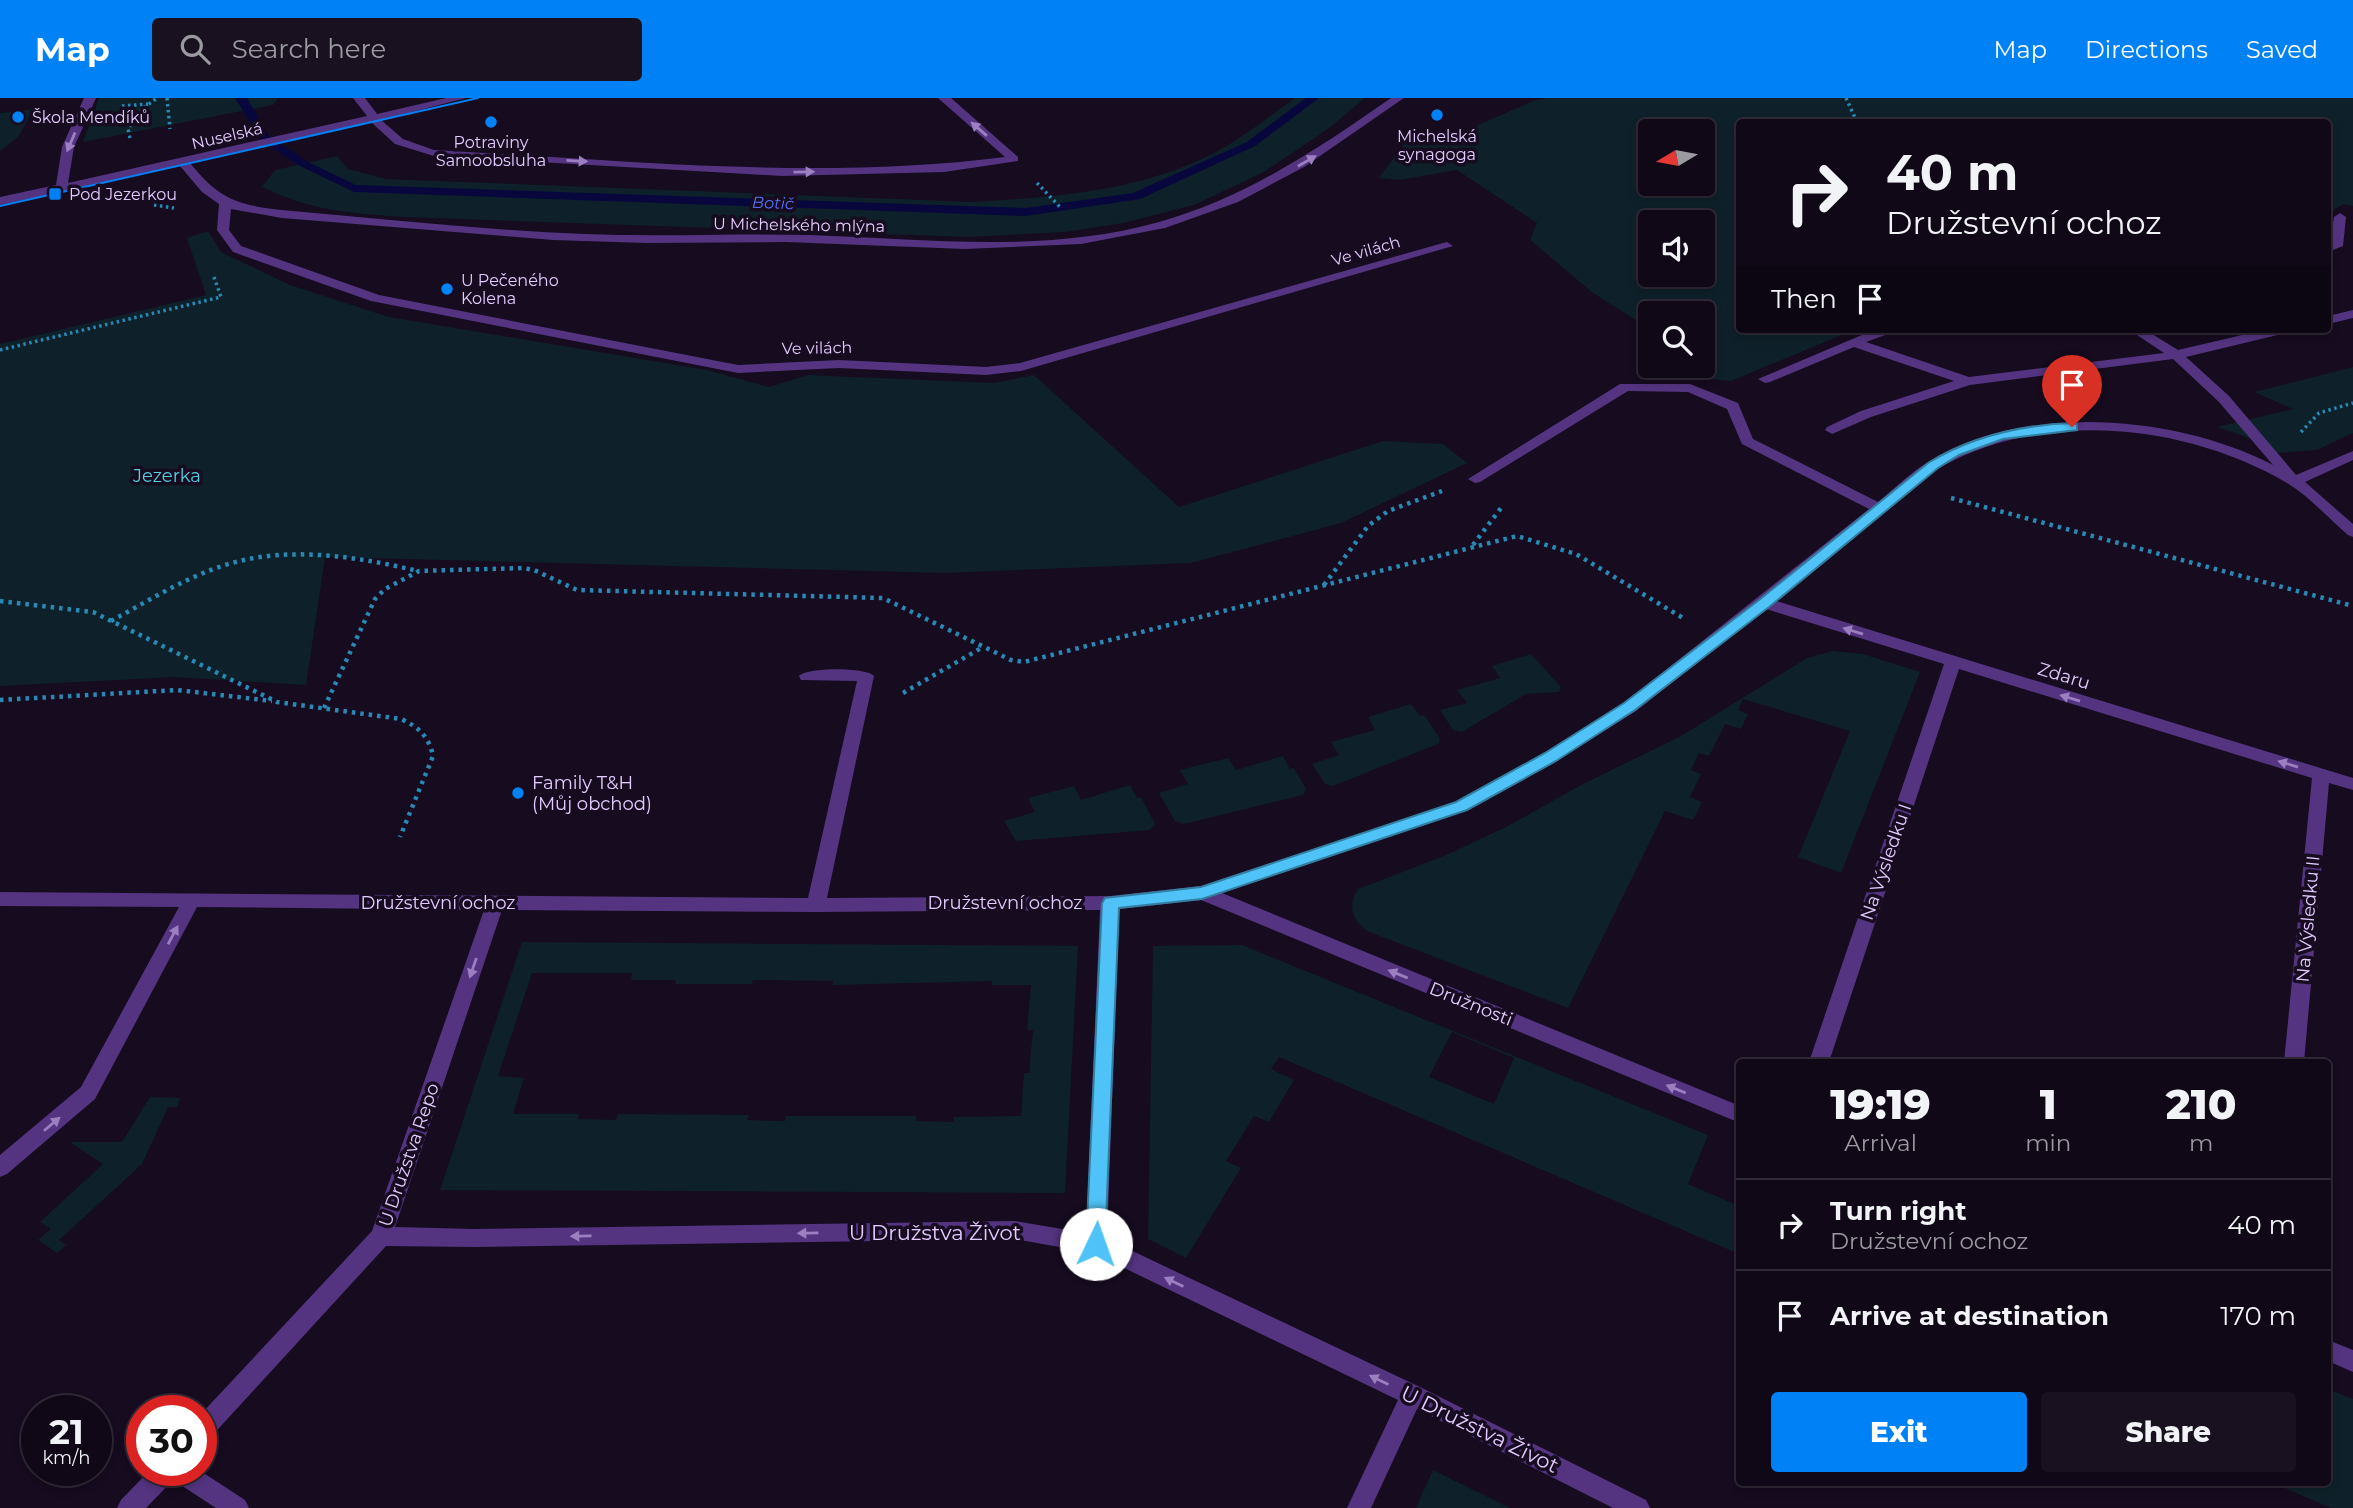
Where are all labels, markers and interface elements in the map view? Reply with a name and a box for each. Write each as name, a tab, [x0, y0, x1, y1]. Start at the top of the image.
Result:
search box	[152, 18, 642, 81]
text: Map	[35, 29, 110, 69]
icon: search	[176, 30, 214, 68]
text: Search here	[232, 33, 386, 65]
text: Map	[1994, 35, 2047, 64]
text: Directions	[2085, 35, 2208, 64]
text: Saved	[2246, 35, 2318, 64]
marker: Michelská synagoga	[1429, 107, 1445, 123]
place label: Škola Mendíků	[32, 108, 150, 127]
marker: Škola Mendíků	[10, 109, 26, 125]
marker: Potraviny Samoobsluha	[483, 114, 499, 130]
street label: Nuselská	[190, 119, 264, 153]
north arrow	[1638, 119, 1715, 196]
map controls	[1638, 119, 1715, 378]
one-way arrow	[971, 121, 988, 137]
place label: Michelská synagoga	[1397, 127, 1477, 164]
one-way arrow	[65, 132, 77, 152]
place label: Potraviny Samoobsluha	[436, 133, 546, 170]
text: 40 m	[1886, 143, 2018, 202]
icon: right	[1771, 147, 1862, 238]
one-way arrow	[1297, 155, 1316, 167]
one-way arrow	[566, 156, 588, 167]
one-way arrow	[793, 166, 815, 177]
place label: Pod Jezerkou	[69, 185, 177, 204]
marker: Pod Jezerkou	[47, 186, 63, 202]
water label: Botič	[752, 193, 794, 213]
text: Družstevní ochoz	[1886, 203, 2162, 242]
button: sound	[1638, 210, 1715, 287]
street label: U Michelského mlýna	[713, 214, 885, 236]
street label: Ve vilách	[1329, 232, 1403, 270]
place label: U Pečeného Kolena	[461, 271, 559, 308]
icon: arrive	[1851, 280, 1889, 318]
marker: U Pečeného Kolena	[439, 281, 455, 297]
text: Then	[1771, 283, 1837, 315]
button: search	[1638, 301, 1715, 378]
street label: Ve vilách	[782, 338, 852, 358]
pin	[2042, 355, 2102, 427]
icon: arrive	[2053, 366, 2091, 404]
park label: Jezerka	[132, 465, 201, 487]
one-way arrow	[1842, 625, 1863, 636]
street label: Zdaru	[2035, 658, 2093, 694]
one-way arrow	[2059, 692, 2080, 702]
one-way arrow	[2277, 759, 2298, 769]
place label: Family T&H (Můj obchod)	[532, 772, 652, 815]
marker: Family T&H (Můj obchod)	[510, 785, 526, 801]
street label: Na Výsledku I	[1856, 801, 1916, 923]
street label: Na Výsledku II	[2292, 855, 2324, 983]
street label: Družstevní ochoz	[360, 892, 516, 914]
street label: Družstevní ochoz	[927, 892, 1083, 914]
one-way arrow	[167, 924, 179, 944]
one-way arrow	[467, 957, 478, 978]
one-way arrow	[1388, 968, 1409, 979]
street label: Družnosti	[1426, 977, 1516, 1031]
text: 19:19	[1830, 1078, 1931, 1130]
text: 1	[2040, 1078, 2057, 1130]
text: 210	[2166, 1078, 2237, 1130]
street label: U Družstva Repo	[374, 1080, 444, 1230]
one-way arrow	[1666, 1083, 1687, 1094]
one-way arrow	[43, 1116, 61, 1132]
text: Arrival	[1844, 1129, 1917, 1157]
text: min	[2025, 1129, 2071, 1157]
text: m	[2189, 1129, 2213, 1157]
text: Turn right	[1830, 1195, 1966, 1227]
icon: right	[1771, 1206, 1809, 1244]
position arrow	[1059, 1207, 1133, 1281]
text: 40 m	[2227, 1209, 2296, 1241]
street label: U Družstva Život	[849, 1220, 1021, 1245]
one-way arrow	[797, 1227, 819, 1238]
text: Družstevní ochoz	[1830, 1227, 2028, 1255]
one-way arrow	[569, 1230, 591, 1242]
one-way arrow	[1164, 1276, 1184, 1287]
icon: arrive	[1771, 1297, 1809, 1335]
text: Arrive at destination	[1830, 1300, 2109, 1332]
text: 170 m	[2220, 1300, 2296, 1332]
one-way arrow	[1369, 1374, 1389, 1385]
street label: U Družstva Život	[1397, 1380, 1563, 1478]
button: Exit	[1771, 1392, 2027, 1472]
button: Share	[2041, 1392, 2296, 1472]
speed limit sign: 30	[126, 1395, 217, 1486]
text: 21	[49, 1410, 84, 1453]
text: km/h	[42, 1447, 91, 1469]

